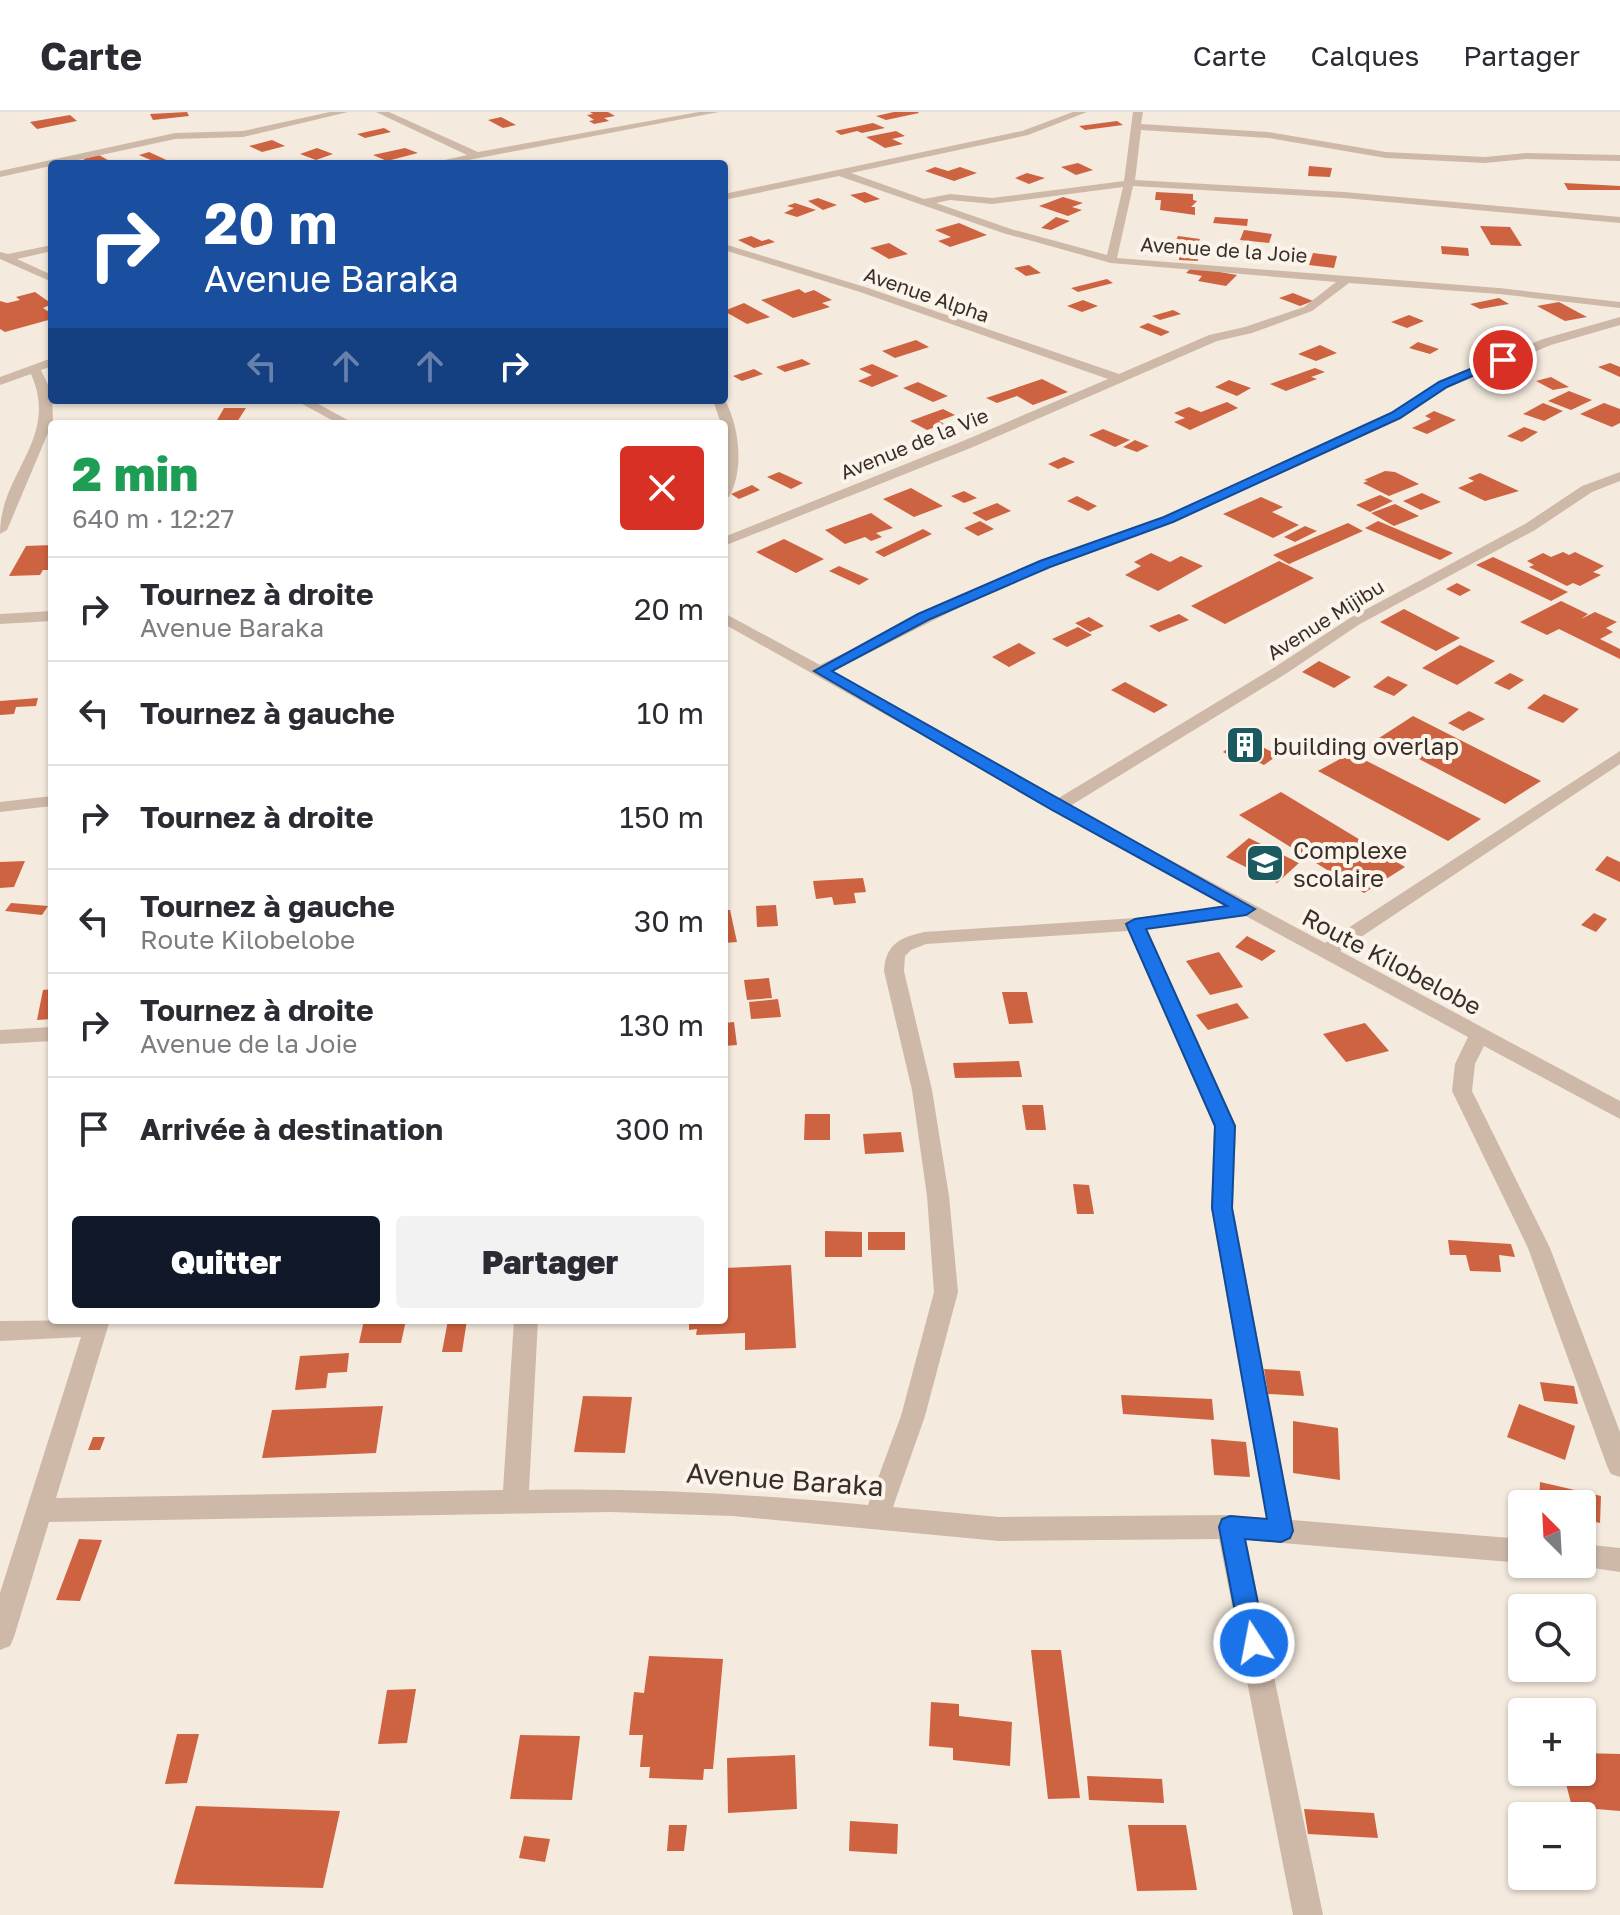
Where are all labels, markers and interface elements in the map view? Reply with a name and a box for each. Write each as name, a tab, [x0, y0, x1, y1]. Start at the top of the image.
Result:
text: Carte	[40, 33, 142, 78]
text: Carte	[1193, 39, 1266, 72]
text: Calques	[1310, 39, 1419, 72]
text: Partager	[1463, 39, 1580, 72]
text: 20 m	[204, 189, 338, 256]
icon: right	[72, 192, 176, 296]
street label: Avenue de la Joie	[1140, 231, 1308, 267]
text: Avenue Baraka	[204, 257, 459, 300]
street label: Avenue Alpha	[861, 261, 993, 327]
pin	[1469, 326, 1537, 394]
icon: arrive	[1481, 338, 1525, 382]
icon: left	[240, 344, 284, 388]
icon: ahead	[324, 344, 368, 388]
icon: ahead	[408, 344, 452, 388]
icon: right	[492, 344, 536, 388]
street label: Avenue de la Vie	[836, 402, 992, 484]
text: 2 min	[72, 444, 198, 502]
button: close	[620, 446, 704, 530]
text: 640 m · 12:27	[72, 503, 234, 534]
street label: Avenue Mijibu	[1262, 574, 1388, 664]
text: Tournez à droite	[140, 576, 374, 612]
icon: right	[72, 587, 116, 631]
text: 20 m	[634, 591, 704, 627]
text: Avenue Baraka	[140, 612, 324, 643]
icon: left	[72, 691, 116, 735]
text: Tournez à gauche	[140, 695, 395, 731]
text: 10 m	[637, 695, 704, 731]
building icon: building overlap	[1224, 724, 1266, 766]
place label: building overlap	[1273, 731, 1459, 760]
icon: right	[72, 795, 116, 839]
text: Tournez à droite	[140, 799, 374, 835]
text: 150 m	[619, 799, 704, 835]
place label: Complexe scolaire	[1293, 835, 1407, 892]
school or university icon: Complexe scolaire	[1244, 842, 1286, 884]
text: Tournez à gauche	[140, 888, 395, 924]
icon: left	[72, 899, 116, 943]
street label: Route Kilobelobe	[1298, 902, 1486, 1020]
text: 30 m	[634, 903, 704, 939]
text: Route Kilobelobe	[140, 924, 355, 955]
text: Tournez à droite	[140, 992, 374, 1028]
icon: right	[72, 1003, 116, 1047]
text: 130 m	[619, 1007, 704, 1043]
text: Avenue de la Joie	[140, 1028, 357, 1059]
icon: arrive	[72, 1107, 116, 1151]
text: Arrivée à destination	[140, 1111, 443, 1147]
text: 300 m	[615, 1111, 704, 1147]
button: Quitter	[72, 1216, 380, 1308]
button: Partager	[396, 1216, 704, 1308]
street label: Avenue Baraka	[685, 1456, 885, 1502]
north arrow	[1508, 1490, 1596, 1578]
map controls	[1508, 1490, 1596, 1890]
button: search	[1508, 1594, 1596, 1682]
position arrow	[1212, 1601, 1296, 1685]
button: +	[1508, 1698, 1596, 1786]
button: −	[1508, 1802, 1596, 1890]

